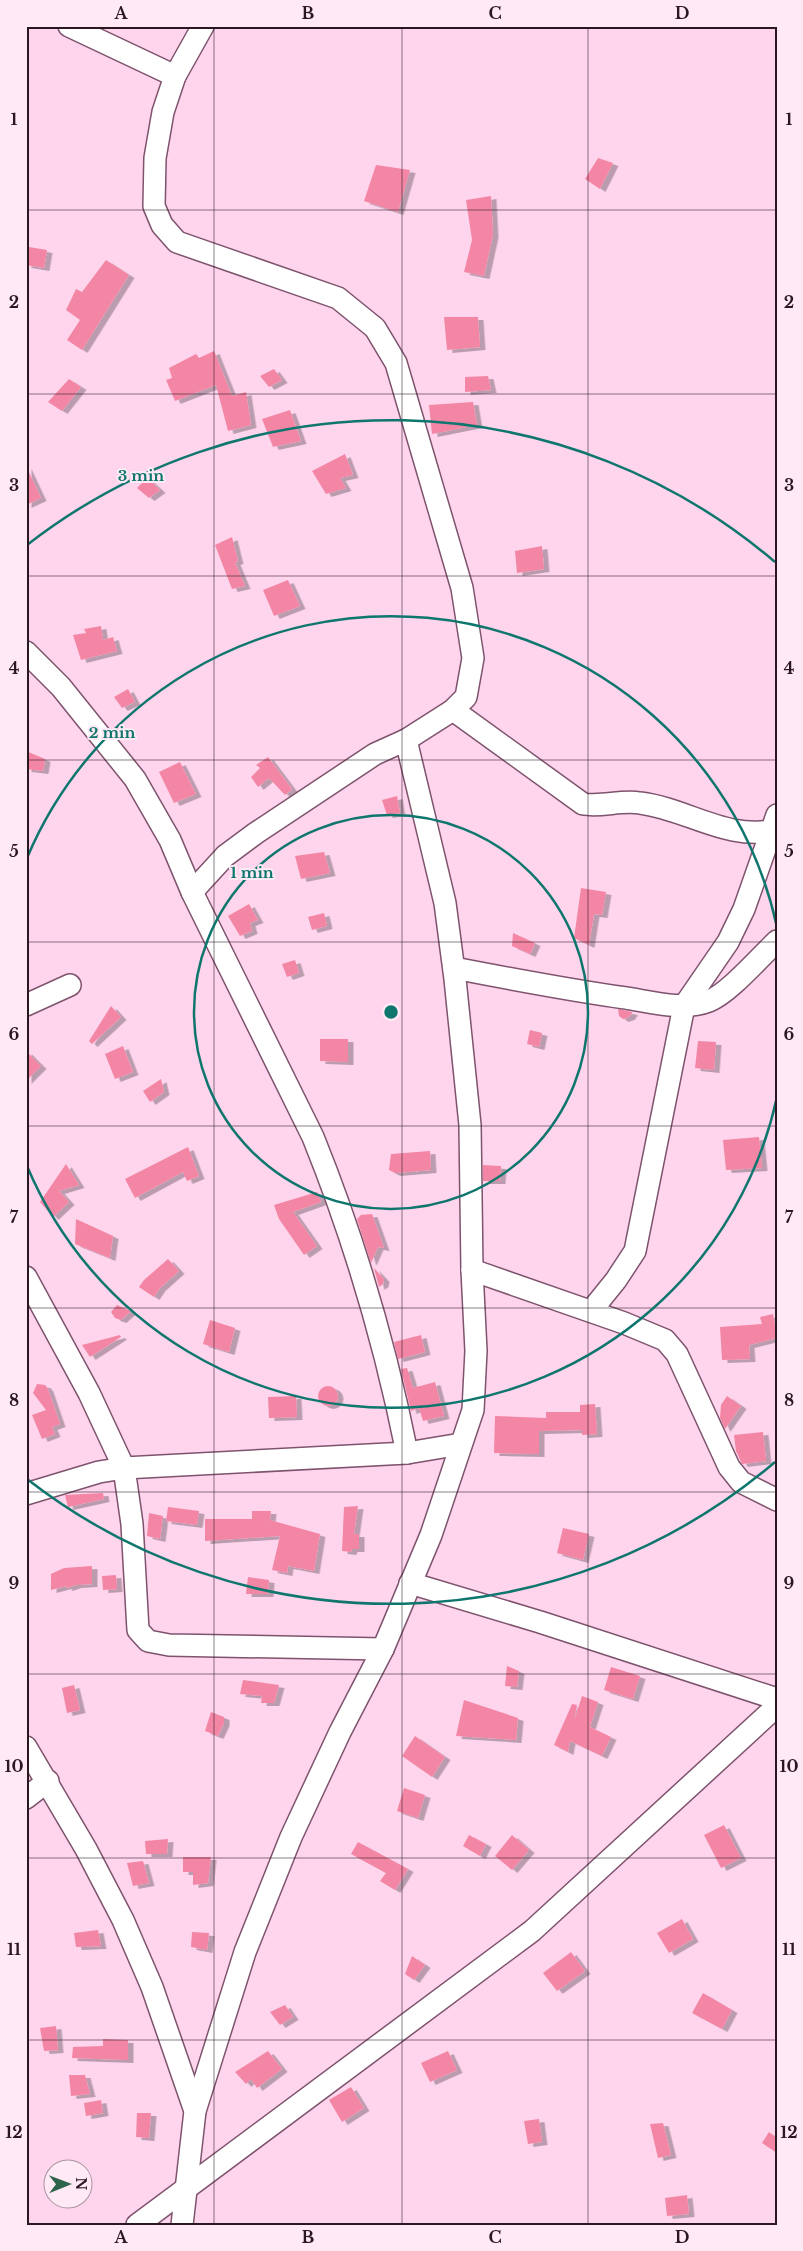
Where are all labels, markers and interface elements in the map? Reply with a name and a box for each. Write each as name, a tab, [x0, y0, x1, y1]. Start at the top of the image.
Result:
text: A	[114, 3, 129, 23]
text: B	[302, 3, 315, 23]
text: C	[488, 3, 502, 23]
text: D	[675, 3, 689, 23]
text: 1	[11, 109, 18, 129]
text: 1	[786, 109, 793, 129]
text: 2	[9, 292, 19, 312]
text: 2	[784, 292, 794, 312]
text: 3 min	[118, 466, 164, 485]
text: 3	[9, 475, 19, 495]
text: 3	[784, 475, 794, 495]
text: 4	[9, 658, 19, 678]
text: 4	[784, 658, 794, 678]
text: 2 min	[89, 723, 135, 742]
text: 5	[9, 841, 19, 861]
text: 5	[784, 841, 794, 861]
text: 1 min	[230, 863, 274, 882]
centre of rings	[382, 1003, 400, 1021]
text: 6	[9, 1024, 20, 1044]
text: 6	[784, 1024, 795, 1044]
text: 7	[10, 1207, 19, 1227]
text: 7	[785, 1207, 794, 1227]
text: 8	[9, 1390, 19, 1410]
text: 8	[784, 1390, 794, 1410]
text: 9	[9, 1573, 20, 1593]
text: 9	[784, 1573, 795, 1593]
text: 10	[4, 1756, 24, 1776]
text: 10	[779, 1756, 799, 1776]
text: 11	[7, 1939, 21, 1959]
text: 11	[782, 1939, 796, 1959]
text: 12	[5, 2122, 23, 2142]
text: 12	[780, 2122, 798, 2142]
north arrow	[42, 2158, 92, 2208]
text: N	[72, 2177, 90, 2191]
text: A	[114, 2227, 129, 2247]
text: B	[302, 2227, 315, 2247]
text: C	[488, 2227, 502, 2247]
text: D	[675, 2227, 689, 2247]

